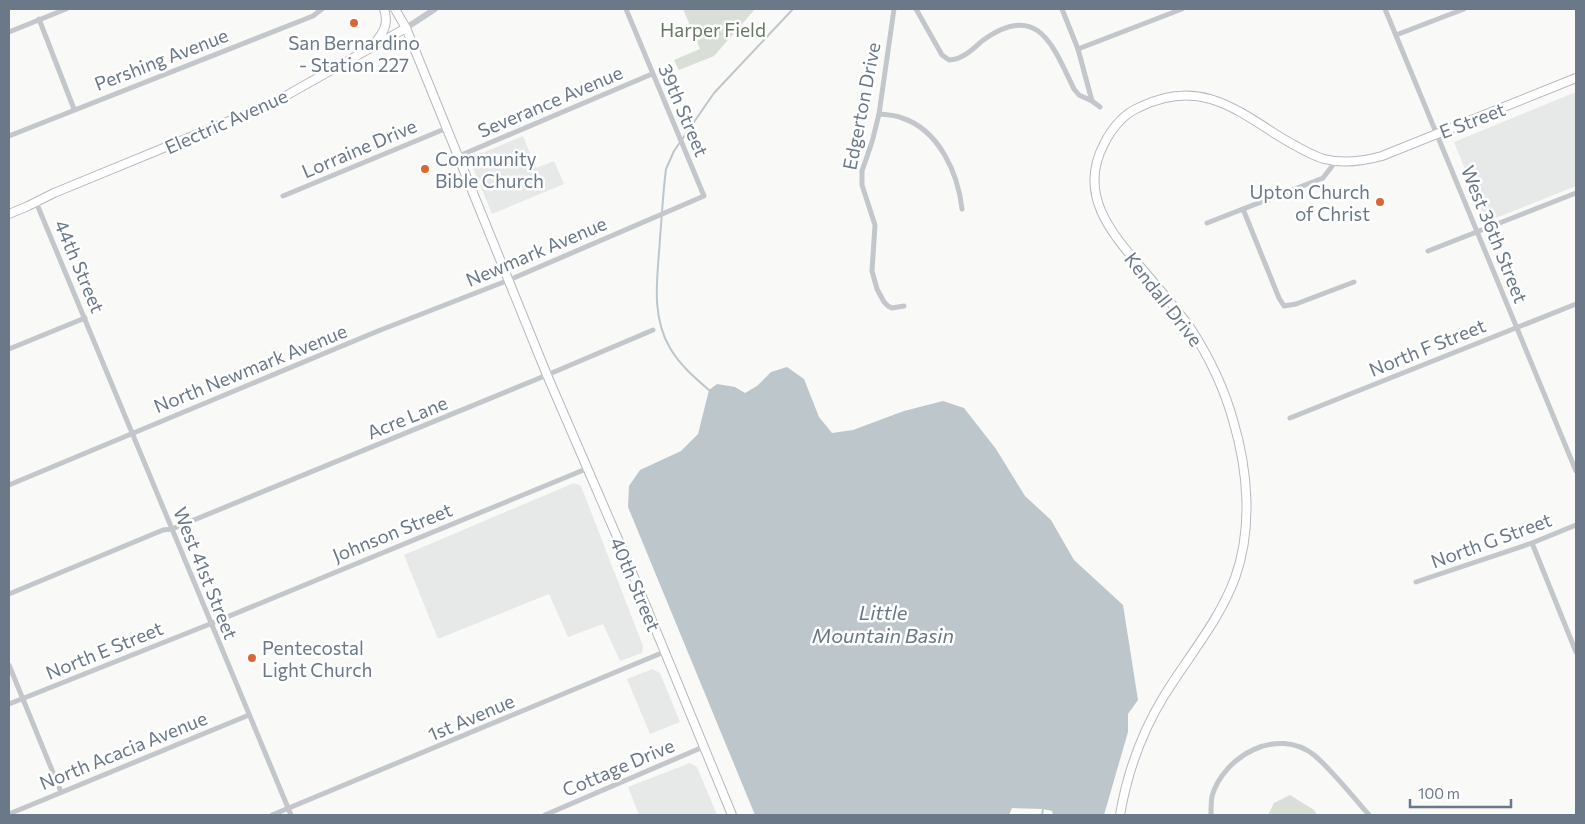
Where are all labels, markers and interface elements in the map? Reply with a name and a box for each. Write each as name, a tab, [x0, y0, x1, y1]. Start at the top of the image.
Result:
marker: San Bernardino - Station 227	[348, 17, 360, 29]
park label: Harper Field	[660, 18, 766, 41]
street label: Pershing Avenue	[91, 23, 231, 95]
place label: San Bernardino - Station 227	[288, 31, 420, 76]
street label: Edgerton Drive	[837, 40, 885, 172]
street label: Severance Avenue	[474, 60, 626, 142]
street label: 39th Street	[654, 60, 714, 160]
street label: Electric Avenue	[161, 84, 291, 158]
street label: E Street	[1436, 97, 1508, 143]
street label: Lorraine Drive	[298, 113, 420, 183]
place label: Community Bible Church	[435, 147, 544, 192]
street label: West 36th Street	[1457, 162, 1533, 306]
marker: Community Bible Church	[419, 163, 431, 175]
place label: Upton Church of Christ	[1249, 180, 1370, 225]
marker: Upton Church of Christ	[1374, 196, 1386, 208]
street label: Newmark Avenue	[462, 211, 610, 291]
street label: 44th Street	[50, 216, 110, 316]
street label: Kendall Drive	[1120, 247, 1208, 351]
street label: North F Street	[1365, 313, 1489, 381]
street label: North Newmark Avenue	[150, 319, 350, 417]
street label: Acre Lane	[363, 390, 451, 444]
street label: Johnson Street	[329, 497, 455, 566]
street label: West 41st Street	[169, 503, 243, 643]
street label: North G Street	[1427, 507, 1555, 573]
street label: 40th Street	[606, 534, 666, 635]
water label: Little Mountain Basin	[812, 600, 954, 647]
street label: North E Street	[42, 616, 166, 684]
place label: Pentecostal Light Church	[262, 636, 372, 681]
marker: Pentecostal Light Church	[246, 652, 258, 664]
street label: 1st Avenue	[424, 689, 518, 745]
street label: North Acacia Avenue	[36, 706, 210, 794]
street label: Cottage Drive	[559, 733, 677, 801]
scale bar	[1410, 776, 1511, 808]
text: 100 m	[1418, 784, 1460, 802]

